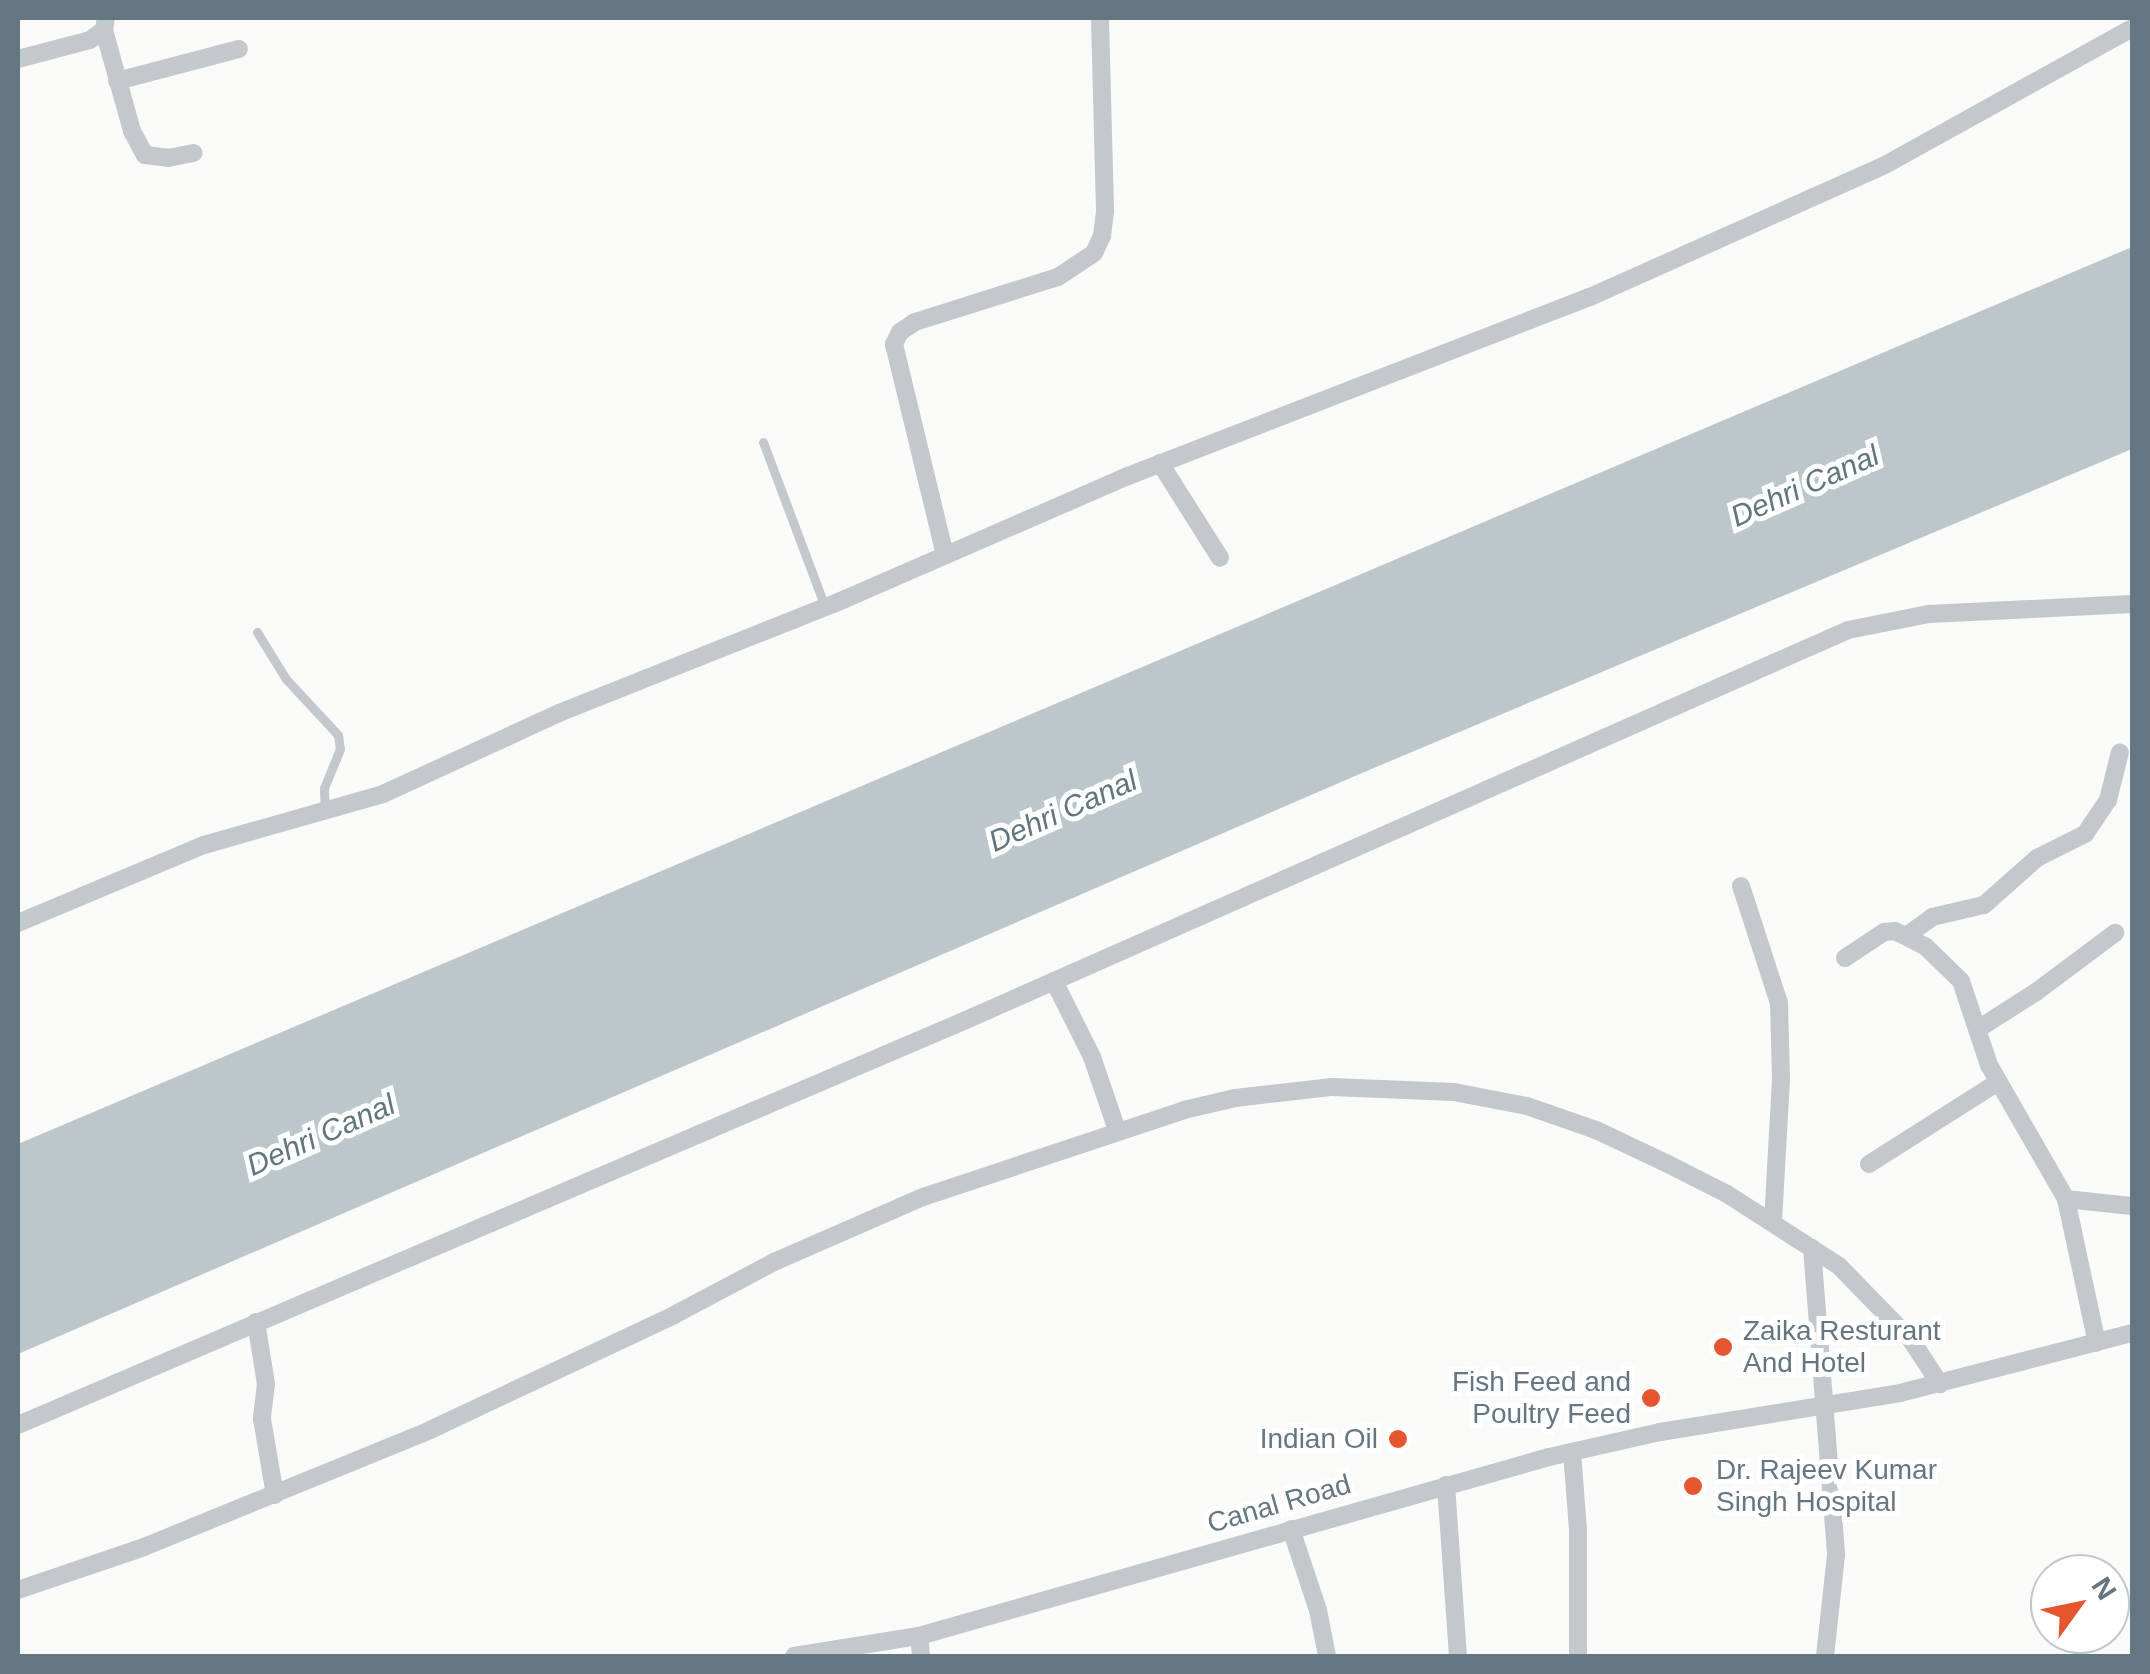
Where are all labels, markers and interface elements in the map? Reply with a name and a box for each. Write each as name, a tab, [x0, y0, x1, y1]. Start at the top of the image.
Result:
water label: Dehri Canal	[1725, 437, 1885, 535]
water label: Dehri Canal	[983, 762, 1143, 860]
water label: Dehri Canal	[241, 1086, 401, 1184]
place label: Zaika Resturant And Hotel	[1743, 1314, 1941, 1380]
marker: Zaika Resturant And Hotel	[1712, 1336, 1734, 1358]
place label: Fish Feed and Poultry Feed	[1452, 1365, 1631, 1431]
marker: Fish Feed and Poultry Feed	[1640, 1387, 1662, 1409]
place label: Indian Oil	[1260, 1422, 1378, 1456]
marker: Indian Oil	[1387, 1428, 1409, 1450]
place label: Dr. Rajeev Kumar Singh Hospital	[1716, 1453, 1937, 1519]
street label: Canal Road	[1203, 1467, 1355, 1541]
marker: Dr. Rajeev Kumar Singh Hospital	[1680, 1473, 1706, 1499]
north arrow	[2030, 1554, 2130, 1654]
text: N	[2085, 1572, 2122, 1605]

